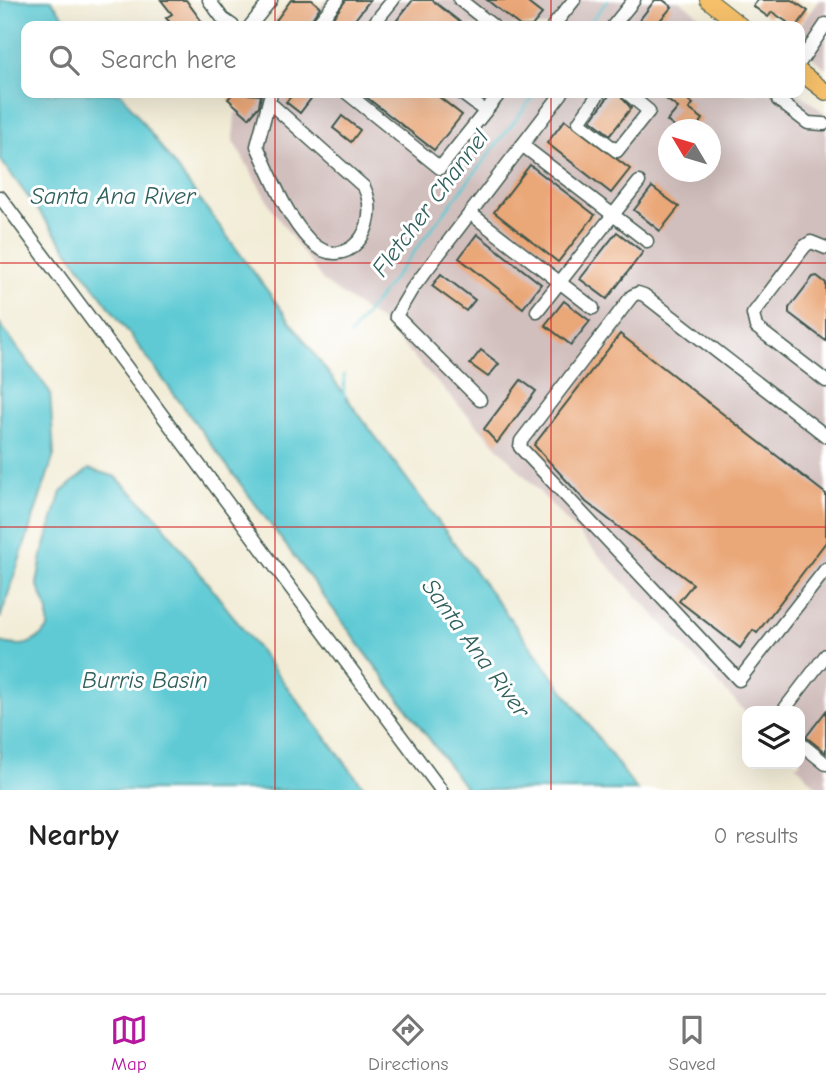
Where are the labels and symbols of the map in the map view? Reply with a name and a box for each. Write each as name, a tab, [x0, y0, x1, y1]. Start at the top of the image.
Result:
north arrow	[658, 119, 721, 182]
water label: Fletcher Channel	[366, 124, 495, 282]
water label: Santa Ana River	[30, 182, 197, 210]
water label: Santa Ana River	[416, 573, 537, 724]
water label: Burris Basin	[82, 666, 208, 694]

